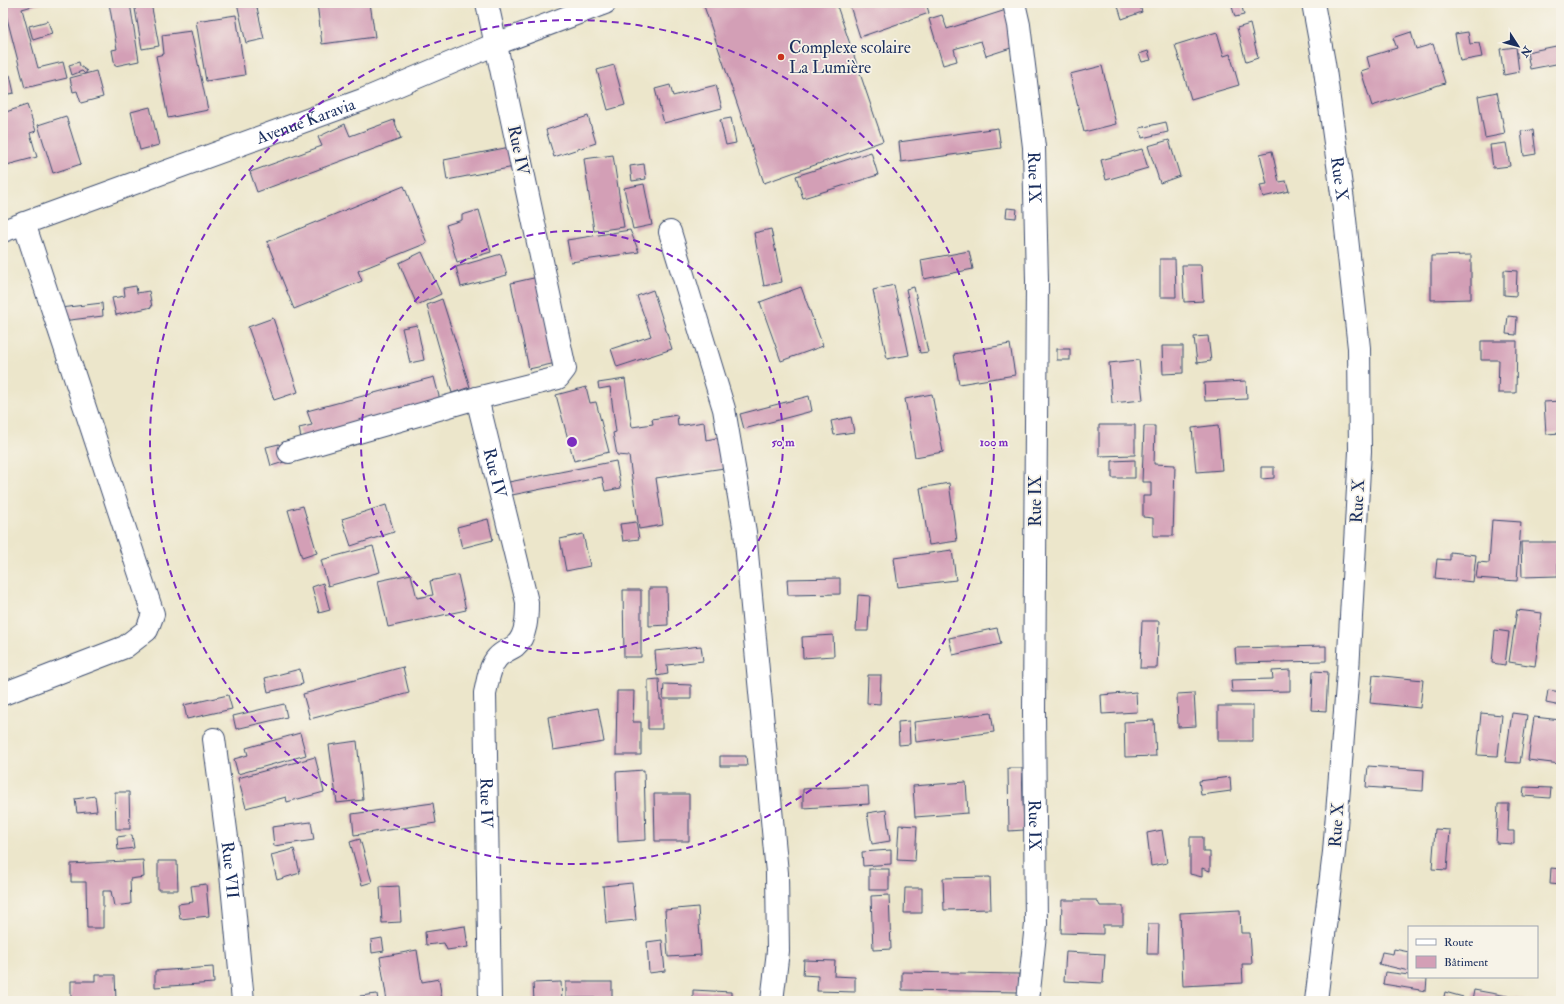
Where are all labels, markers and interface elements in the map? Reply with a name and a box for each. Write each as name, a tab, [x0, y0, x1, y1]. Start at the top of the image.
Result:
north arrow	[1498, 26, 1538, 66]
place label: Complexe scolaire La Lumière	[789, 37, 911, 78]
text: N	[1517, 43, 1534, 60]
marker: Complexe scolaire La Lumière	[776, 52, 786, 62]
street label: Avenue Karavia	[252, 93, 359, 149]
street label: Rue IV	[503, 123, 534, 178]
street label: Rue IX	[1023, 152, 1045, 204]
street label: Rue X	[1326, 155, 1353, 203]
centre of rings	[565, 435, 579, 449]
text: 50 m	[771, 435, 795, 450]
text: 100 m	[980, 435, 1009, 450]
street label: Rue IV	[479, 446, 511, 501]
street label: Rue IX	[1025, 475, 1046, 527]
street label: Rue X	[1346, 478, 1369, 524]
street label: Rue IV	[475, 777, 497, 829]
street label: Rue IX	[1024, 800, 1045, 851]
street label: Rue X	[1324, 802, 1349, 848]
street label: Rue VII	[217, 840, 243, 900]
legend	[1408, 926, 1538, 978]
text: Route	[1444, 935, 1473, 950]
text: Bâtiment	[1444, 955, 1488, 970]

